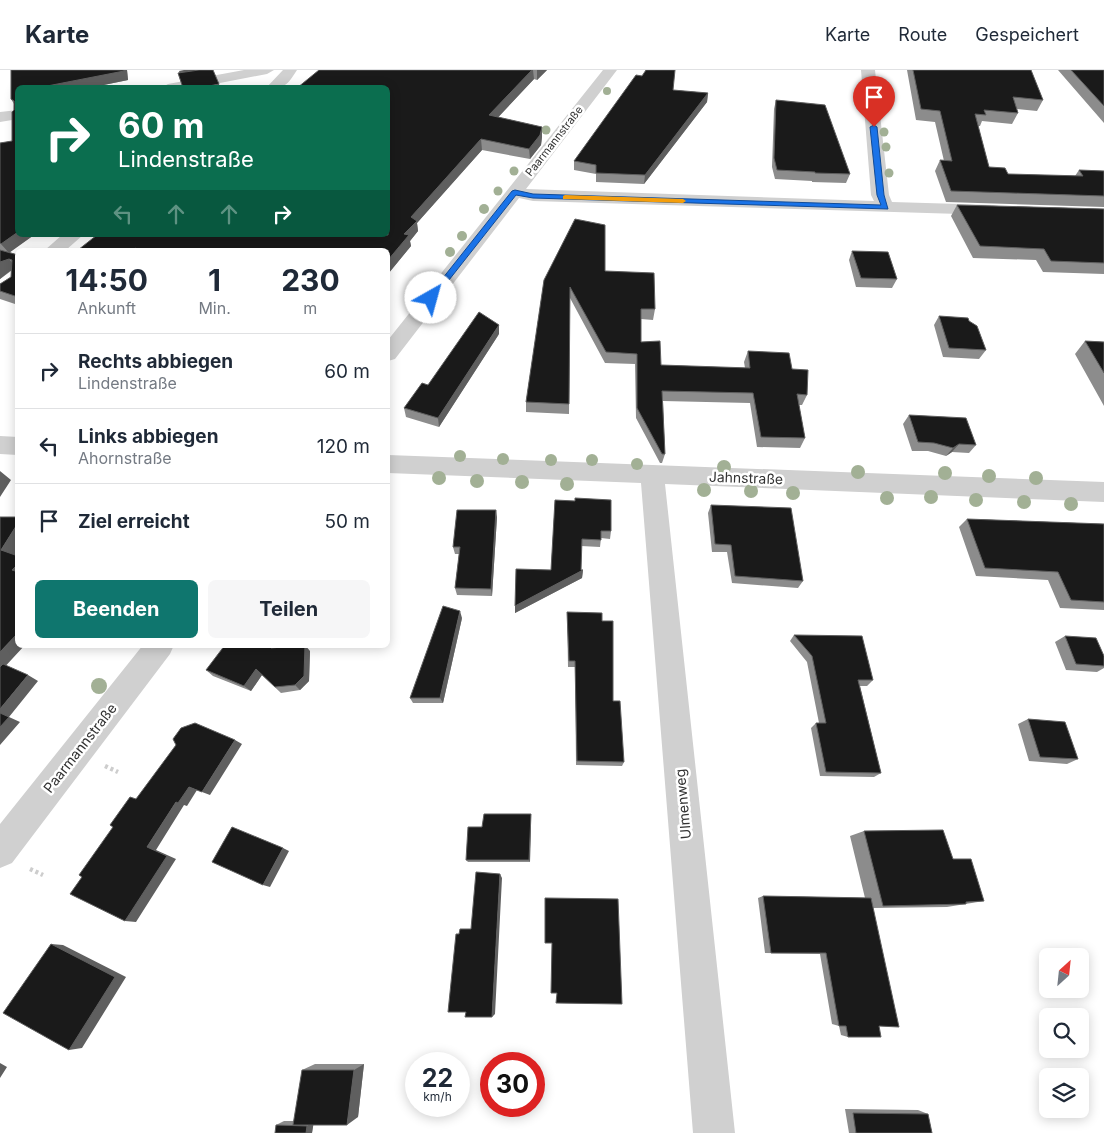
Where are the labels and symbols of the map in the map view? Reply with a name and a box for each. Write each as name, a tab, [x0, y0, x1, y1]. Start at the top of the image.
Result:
pin	[853, 76, 895, 127]
street label: Paarmannstraße	[522, 103, 586, 179]
position arrow	[404, 271, 456, 323]
street label: Jahnstraße	[709, 468, 783, 487]
street label: Paarmannstraße	[39, 700, 120, 796]
street label: Ulmenweg	[671, 768, 694, 840]
north arrow	[1039, 948, 1089, 998]
speed limit sign: 30	[480, 1052, 545, 1117]

